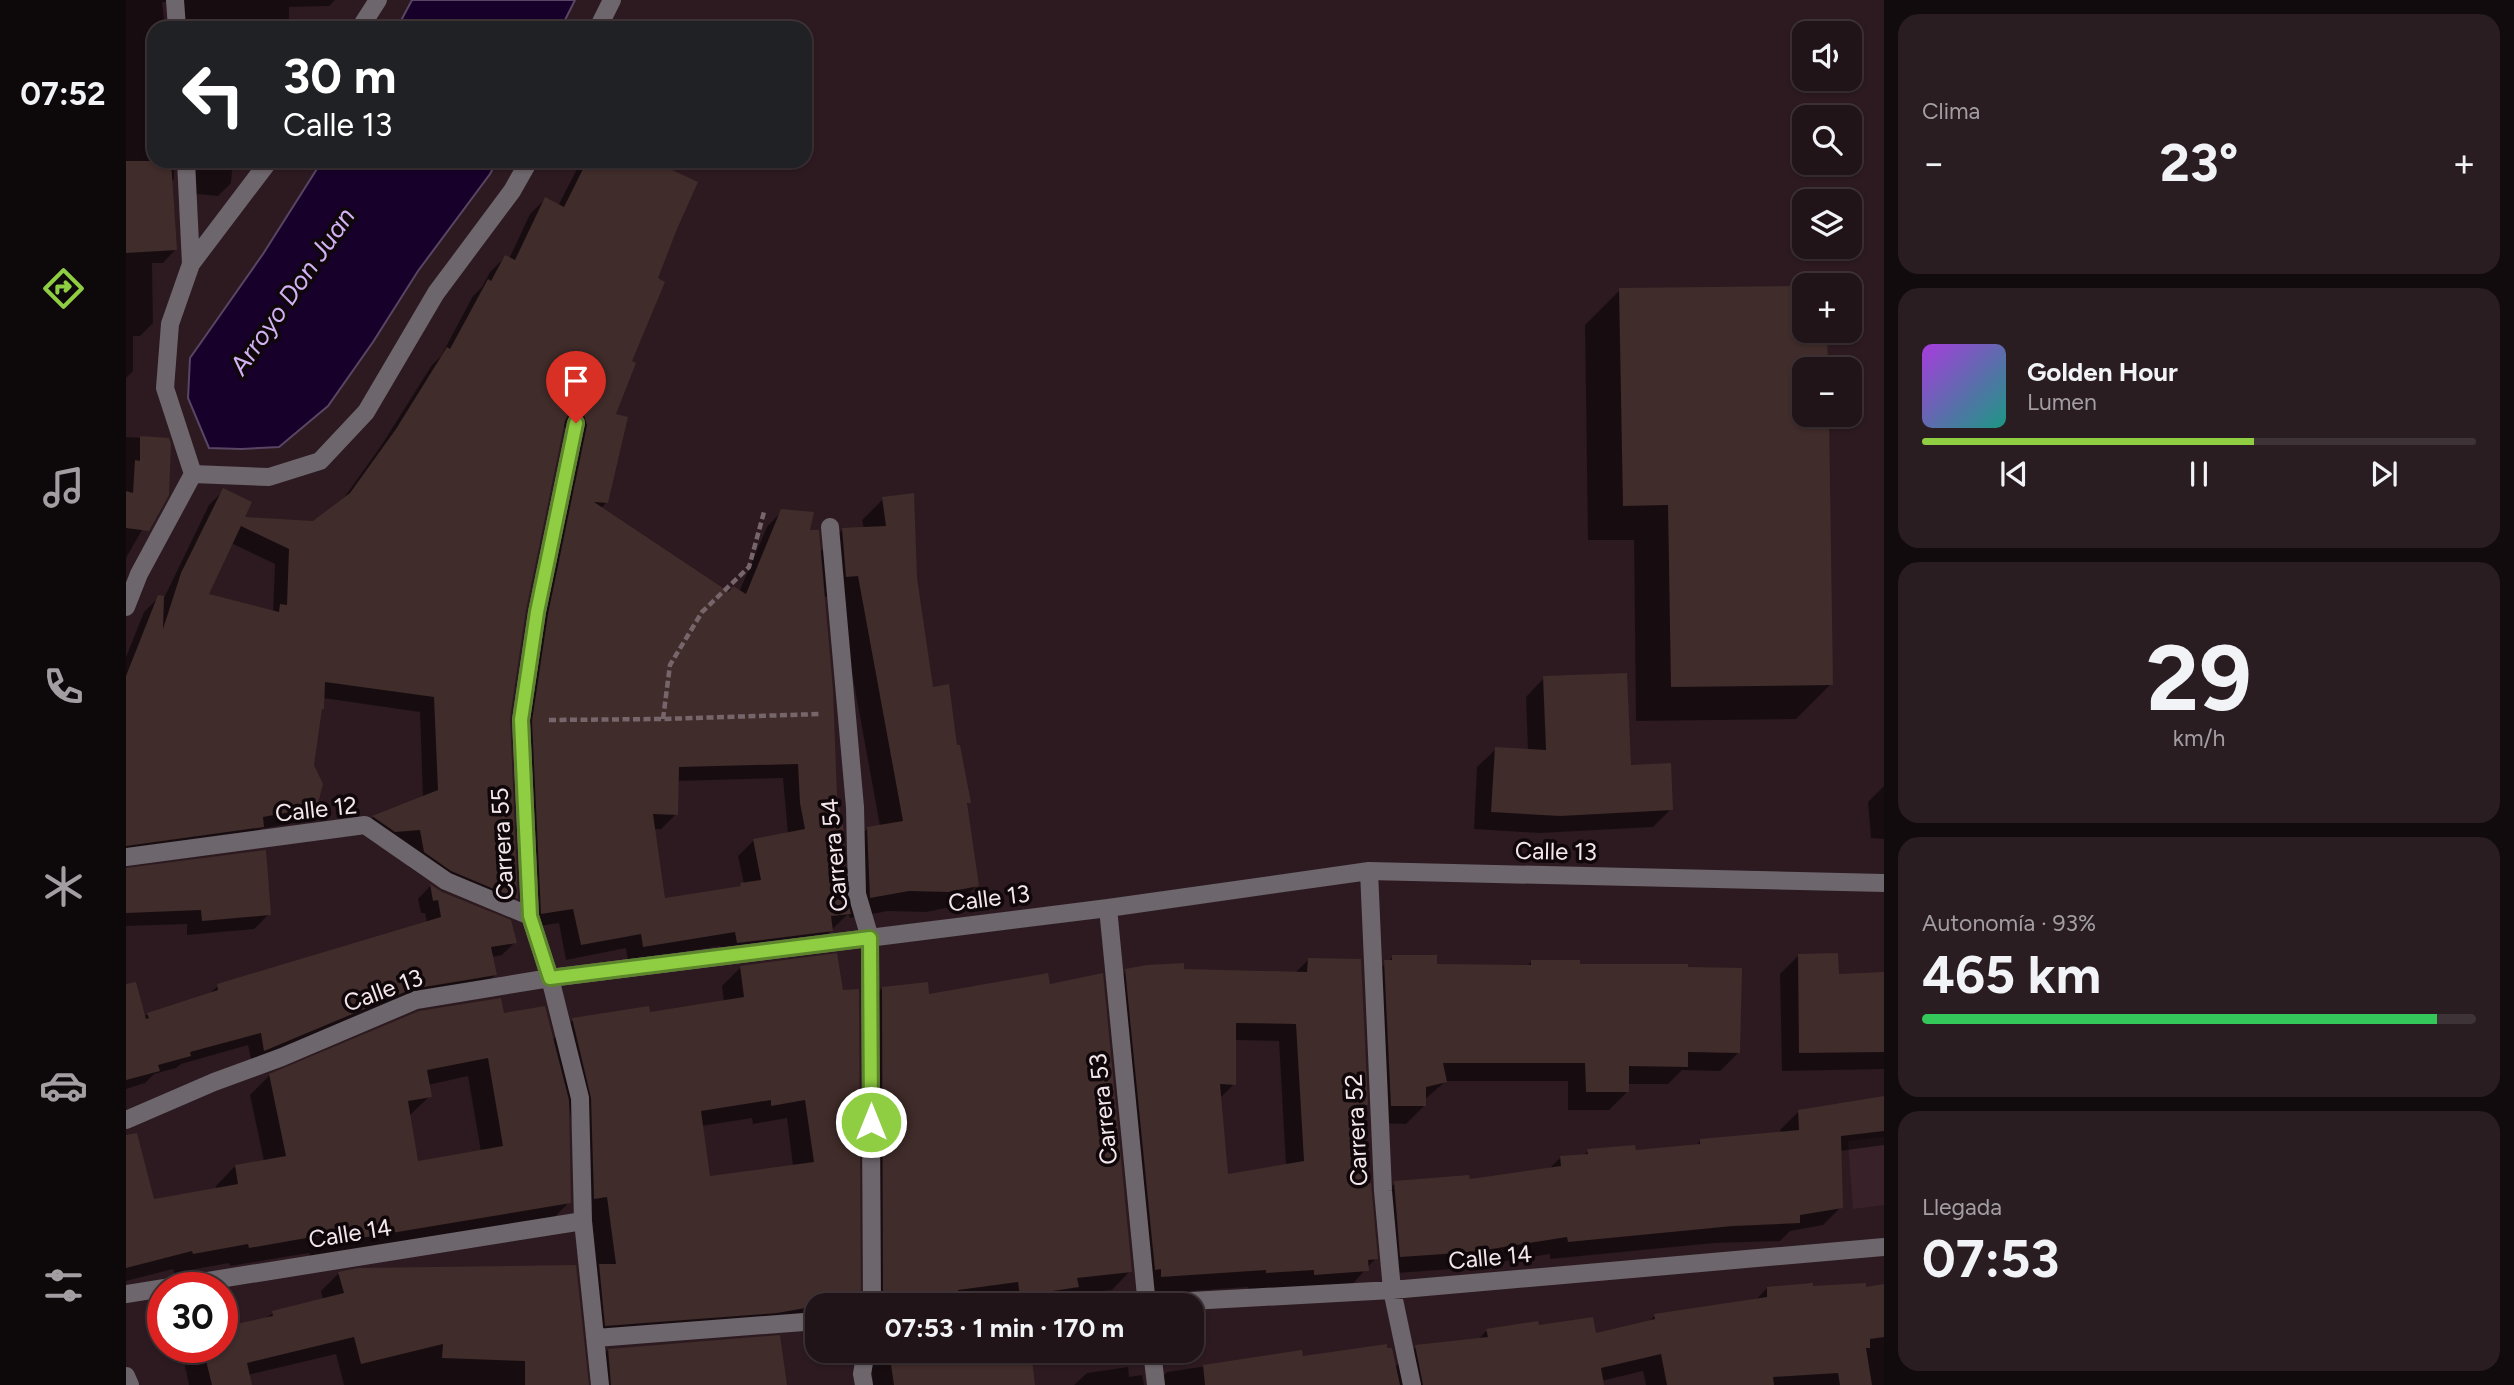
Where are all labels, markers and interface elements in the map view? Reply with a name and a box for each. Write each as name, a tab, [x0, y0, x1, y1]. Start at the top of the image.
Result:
map controls	[1792, 21, 1862, 427]
button: sound	[1792, 21, 1862, 91]
text: 30 m	[283, 46, 396, 105]
icon: left	[168, 49, 259, 140]
text: 07:52	[20, 75, 106, 113]
text: Clima	[1922, 97, 1980, 125]
button: search	[1792, 105, 1862, 175]
text: Calle 13	[283, 106, 392, 144]
text: 23°	[2160, 132, 2238, 194]
text: −	[1922, 140, 1946, 186]
text: +	[2452, 140, 2476, 186]
button: layers	[1792, 189, 1862, 259]
water label: Arroyo Don Juan	[222, 201, 362, 382]
icon: directions	[39, 264, 88, 313]
button: +	[1792, 273, 1862, 343]
pin	[546, 351, 606, 423]
text: Golden Hour	[2027, 356, 2178, 388]
button: −	[1792, 357, 1862, 427]
icon: arrive	[557, 362, 595, 400]
text: Lumen	[2027, 388, 2097, 416]
icon: previous	[1995, 455, 2033, 493]
icon: pause	[2180, 455, 2218, 493]
icon: next	[2365, 455, 2403, 493]
icon: music	[39, 463, 88, 512]
text: 29	[2146, 624, 2252, 733]
icon: phone	[39, 662, 88, 711]
text: km/h	[2173, 724, 2225, 752]
street label: Carrera 55	[485, 787, 519, 901]
street label: Calle 12	[273, 790, 359, 828]
street label: Carrera 54	[815, 797, 853, 913]
street label: Calle 13	[1515, 836, 1597, 866]
icon: climate	[39, 862, 88, 911]
street label: Calle 13	[946, 879, 1032, 917]
text: Autonomía · 93%	[1922, 909, 2096, 937]
text: 465 km	[1922, 944, 2101, 1006]
street label: Calle 13	[339, 962, 427, 1018]
street label: Carrera 53	[1083, 1052, 1123, 1166]
icon: car	[39, 1061, 88, 1110]
street label: Carrera 52	[1339, 1073, 1373, 1187]
position arrow	[834, 1085, 908, 1159]
text: Llegada	[1922, 1193, 2002, 1221]
street label: Calle 14	[306, 1212, 394, 1254]
text: 07:53	[1922, 1228, 2059, 1290]
street label: Calle 14	[1447, 1239, 1533, 1275]
icon: filters	[39, 1261, 88, 1310]
speed limit sign: 30	[147, 1272, 238, 1363]
text: 07:53 · 1 min · 170 m	[885, 1312, 1124, 1344]

